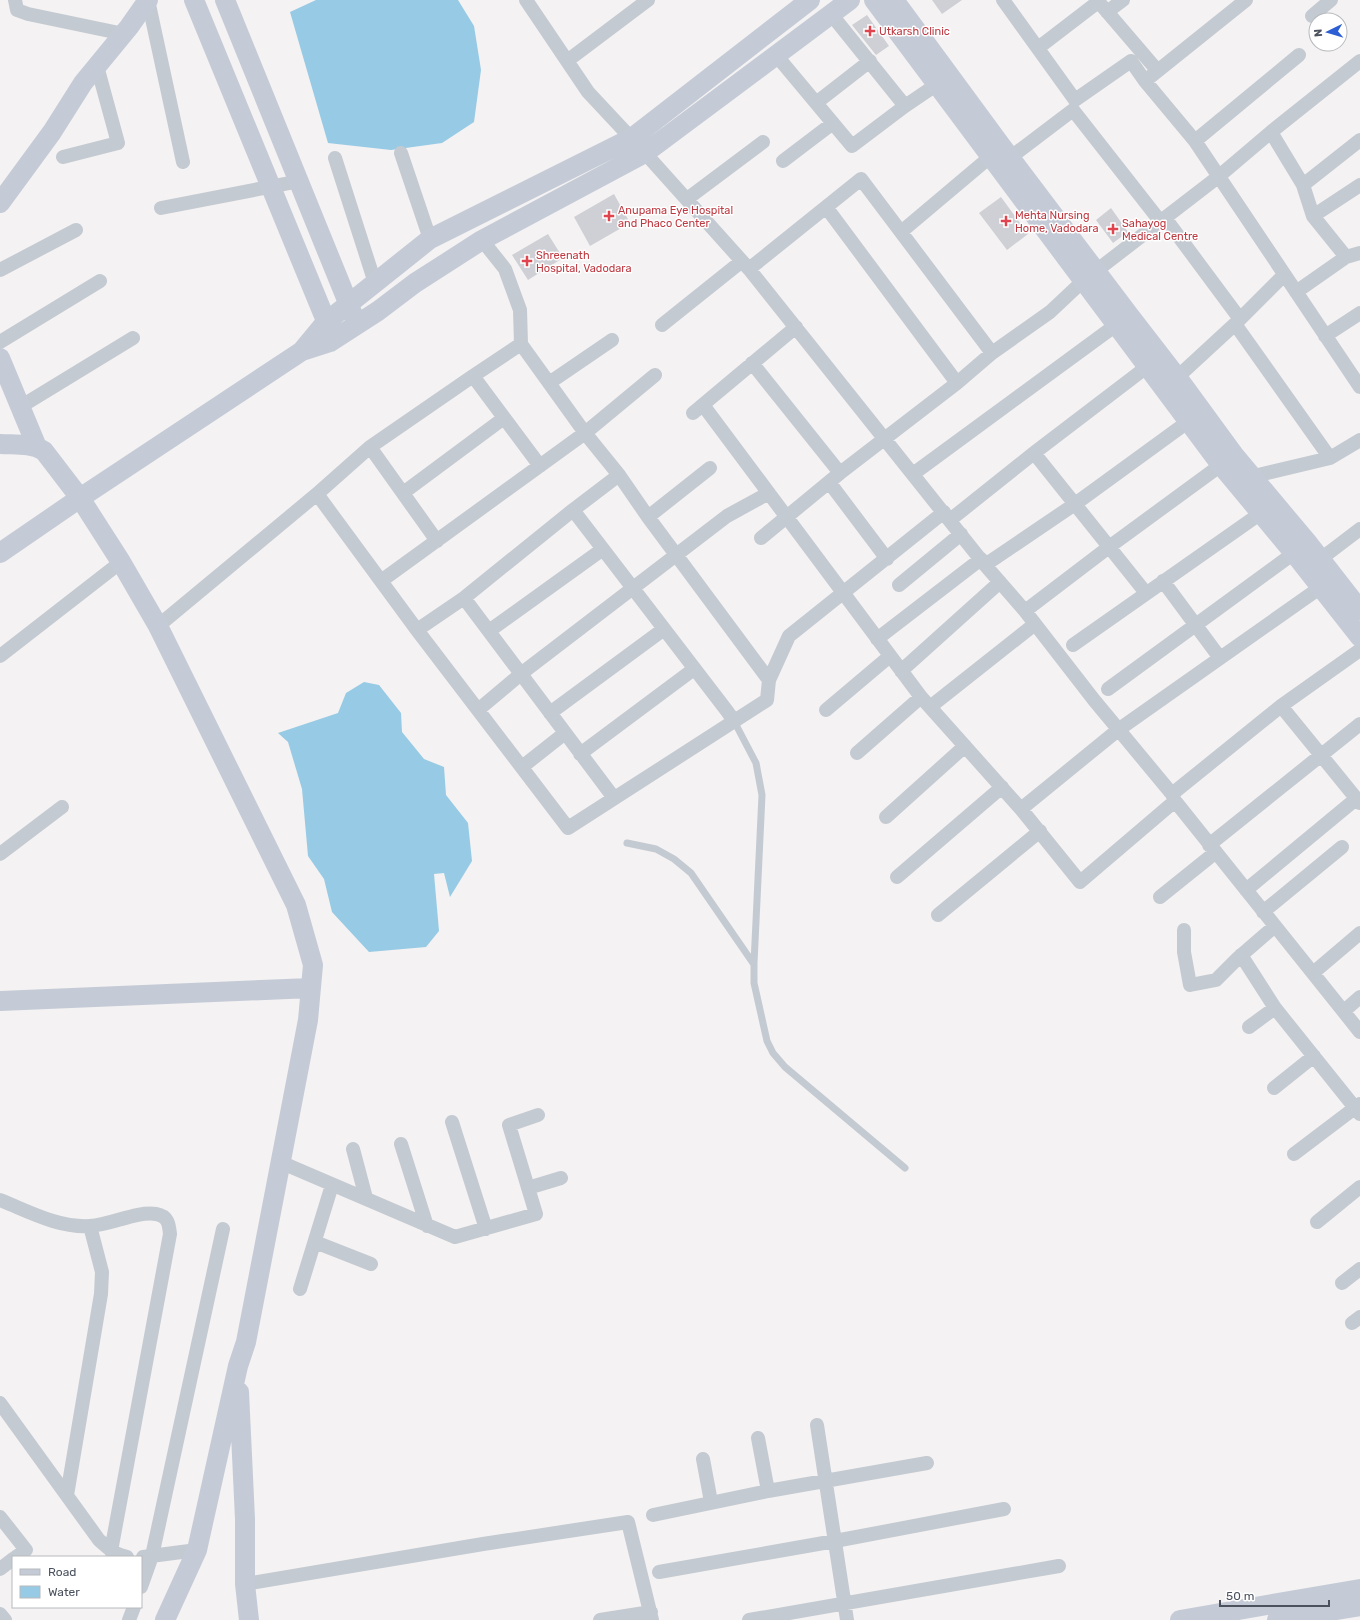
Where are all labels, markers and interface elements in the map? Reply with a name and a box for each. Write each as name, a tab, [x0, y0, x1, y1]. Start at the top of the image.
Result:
north arrow	[1308, 12, 1348, 52]
marker: Utkarsh Clinic	[864, 25, 876, 37]
place label: Utkarsh Clinic	[879, 25, 950, 38]
text: N	[1312, 28, 1325, 37]
place label: Anupama Eye Hospital and Phaco Center	[618, 204, 733, 230]
place label: Mehta Nursing Home, Vadodara	[1015, 209, 1099, 235]
marker: Anupama Eye Hospital and Phaco Center	[603, 210, 615, 222]
marker: Mehta Nursing Home, Vadodara	[1000, 215, 1012, 227]
place label: Sahayog Medical Centre	[1122, 217, 1198, 243]
marker: Sahayog Medical Centre	[1107, 223, 1119, 235]
place label: Shreenath Hospital, Vadodara	[536, 249, 631, 275]
marker: Shreenath Hospital, Vadodara	[521, 255, 533, 267]
legend	[12, 1556, 142, 1608]
text: Road	[48, 1565, 76, 1579]
scale bar	[1220, 1582, 1329, 1608]
text: Water	[48, 1585, 80, 1599]
text: 50 m	[1226, 1589, 1254, 1603]

